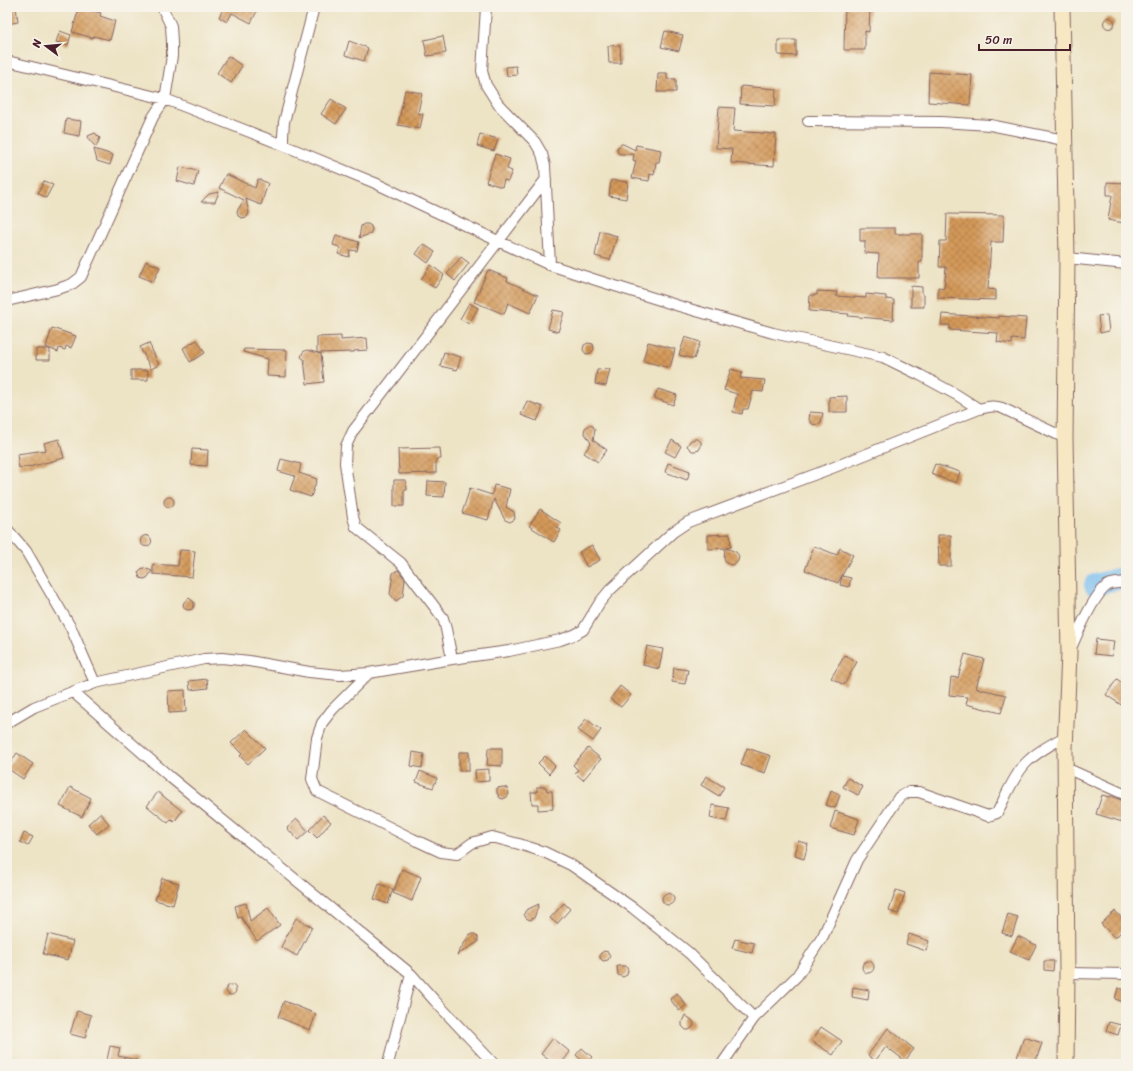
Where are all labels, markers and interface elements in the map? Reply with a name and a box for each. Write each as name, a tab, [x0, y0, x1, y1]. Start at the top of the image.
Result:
north arrow	[26, 26, 66, 66]
scale bar	[979, 26, 1070, 52]
text: 50 m	[985, 29, 1012, 51]
text: N	[26, 37, 47, 51]

